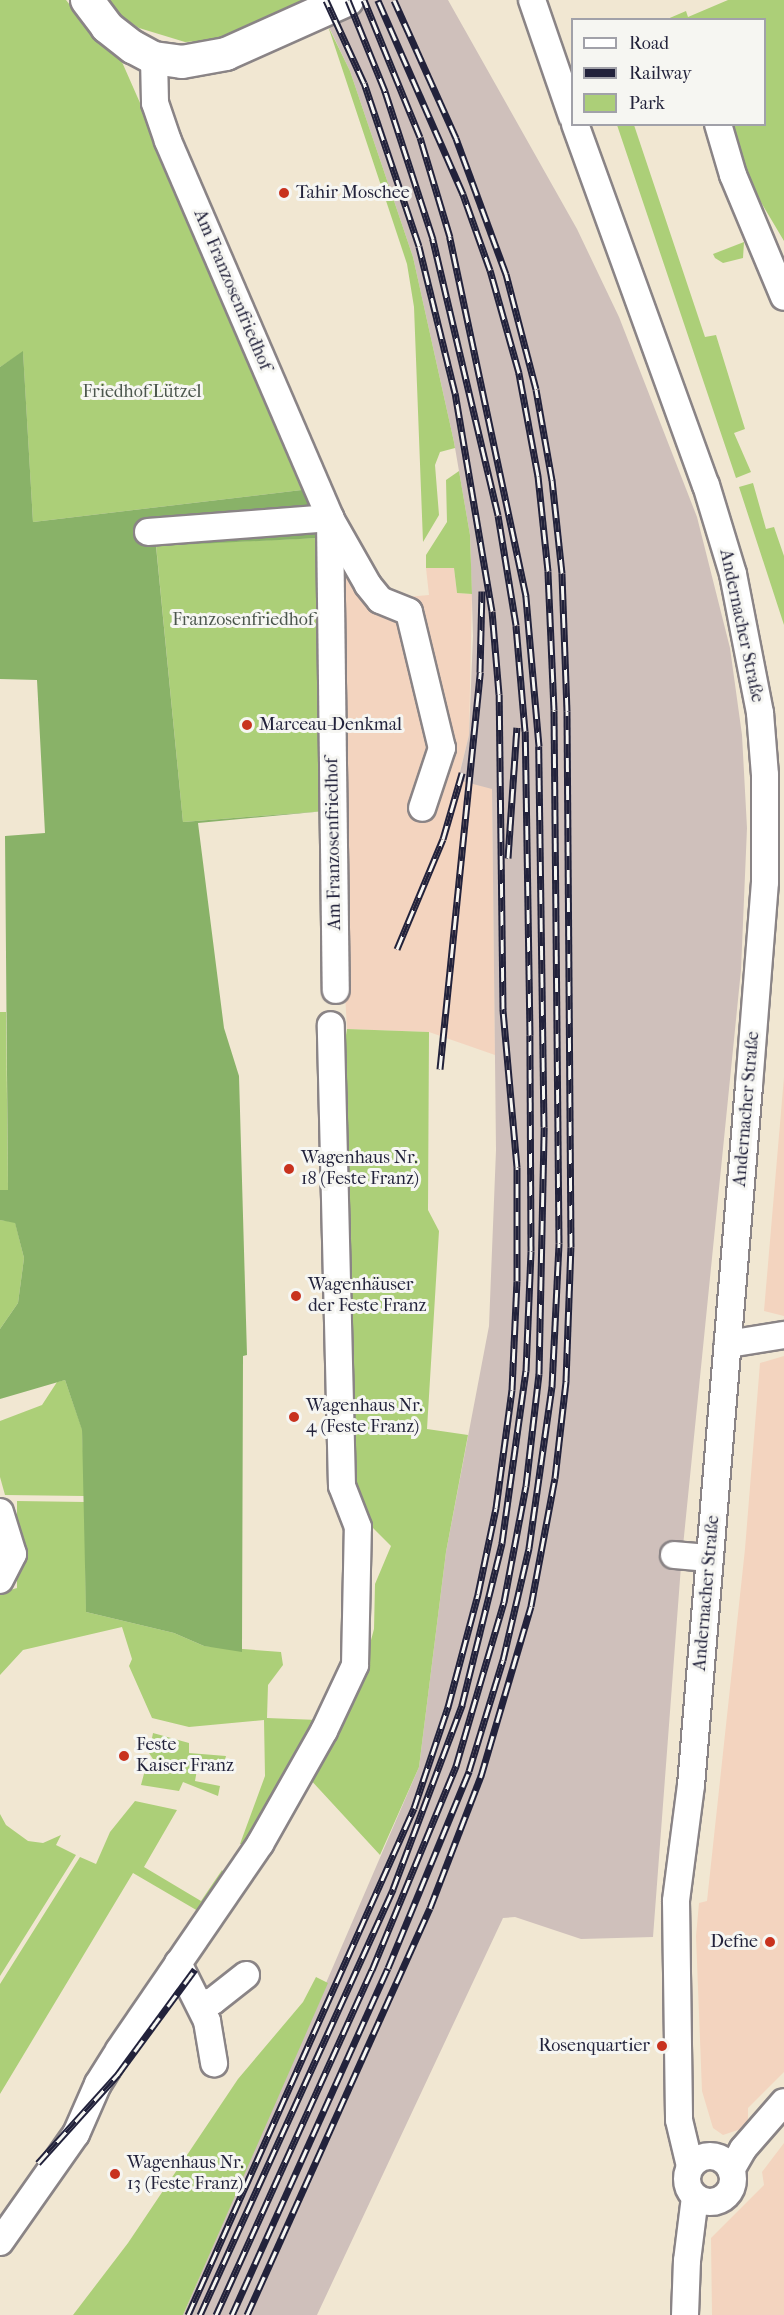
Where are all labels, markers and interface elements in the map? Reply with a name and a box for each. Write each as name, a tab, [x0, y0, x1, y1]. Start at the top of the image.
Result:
legend	[571, 18, 766, 126]
text: Road	[629, 33, 669, 54]
text: Railway	[629, 63, 692, 84]
text: Park	[629, 93, 665, 114]
place label: Tahir Moschee	[296, 182, 410, 204]
marker: Tahir Moschee	[277, 186, 291, 200]
street label: Am Franzosenfriedhof	[188, 207, 276, 373]
park label: Friedhof Lützel	[82, 381, 202, 403]
street label: Andernacher Straße	[714, 547, 768, 705]
park label: Franzosenfriedhof	[172, 609, 314, 631]
place label: Marceau-Denkmal	[259, 714, 402, 736]
marker: Marceau-Denkmal	[240, 718, 254, 732]
street label: Am Franzosenfriedhof	[322, 758, 346, 930]
street label: Andernacher Straße	[729, 1030, 765, 1188]
place label: Wagenhaus Nr. 18 (Feste Franz)	[301, 1148, 419, 1190]
marker: Wagenhaus Nr. 18 (Feste Franz)	[282, 1162, 296, 1176]
place label: Wagenhäuser der Feste Franz	[308, 1275, 427, 1318]
marker: Wagenhäuser der Feste Franz	[289, 1289, 303, 1303]
place label: Wagenhaus Nr. 4 (Feste Franz)	[306, 1396, 423, 1438]
marker: Wagenhaus Nr. 4 (Feste Franz)	[287, 1410, 301, 1424]
street label: Andernacher Straße	[689, 1514, 725, 1672]
place label: Feste Kaiser Franz	[136, 1735, 234, 1778]
marker: Feste Kaiser Franz	[117, 1749, 131, 1763]
place label: Defne	[710, 1931, 758, 1953]
marker: Defne	[763, 1935, 777, 1949]
place label: Rosenquartier	[538, 2035, 650, 2057]
marker: Rosenquartier	[655, 2039, 669, 2053]
place label: Wagenhaus Nr. 13 (Feste Franz)	[127, 2153, 244, 2196]
marker: Wagenhaus Nr. 13 (Feste Franz)	[108, 2167, 122, 2181]

